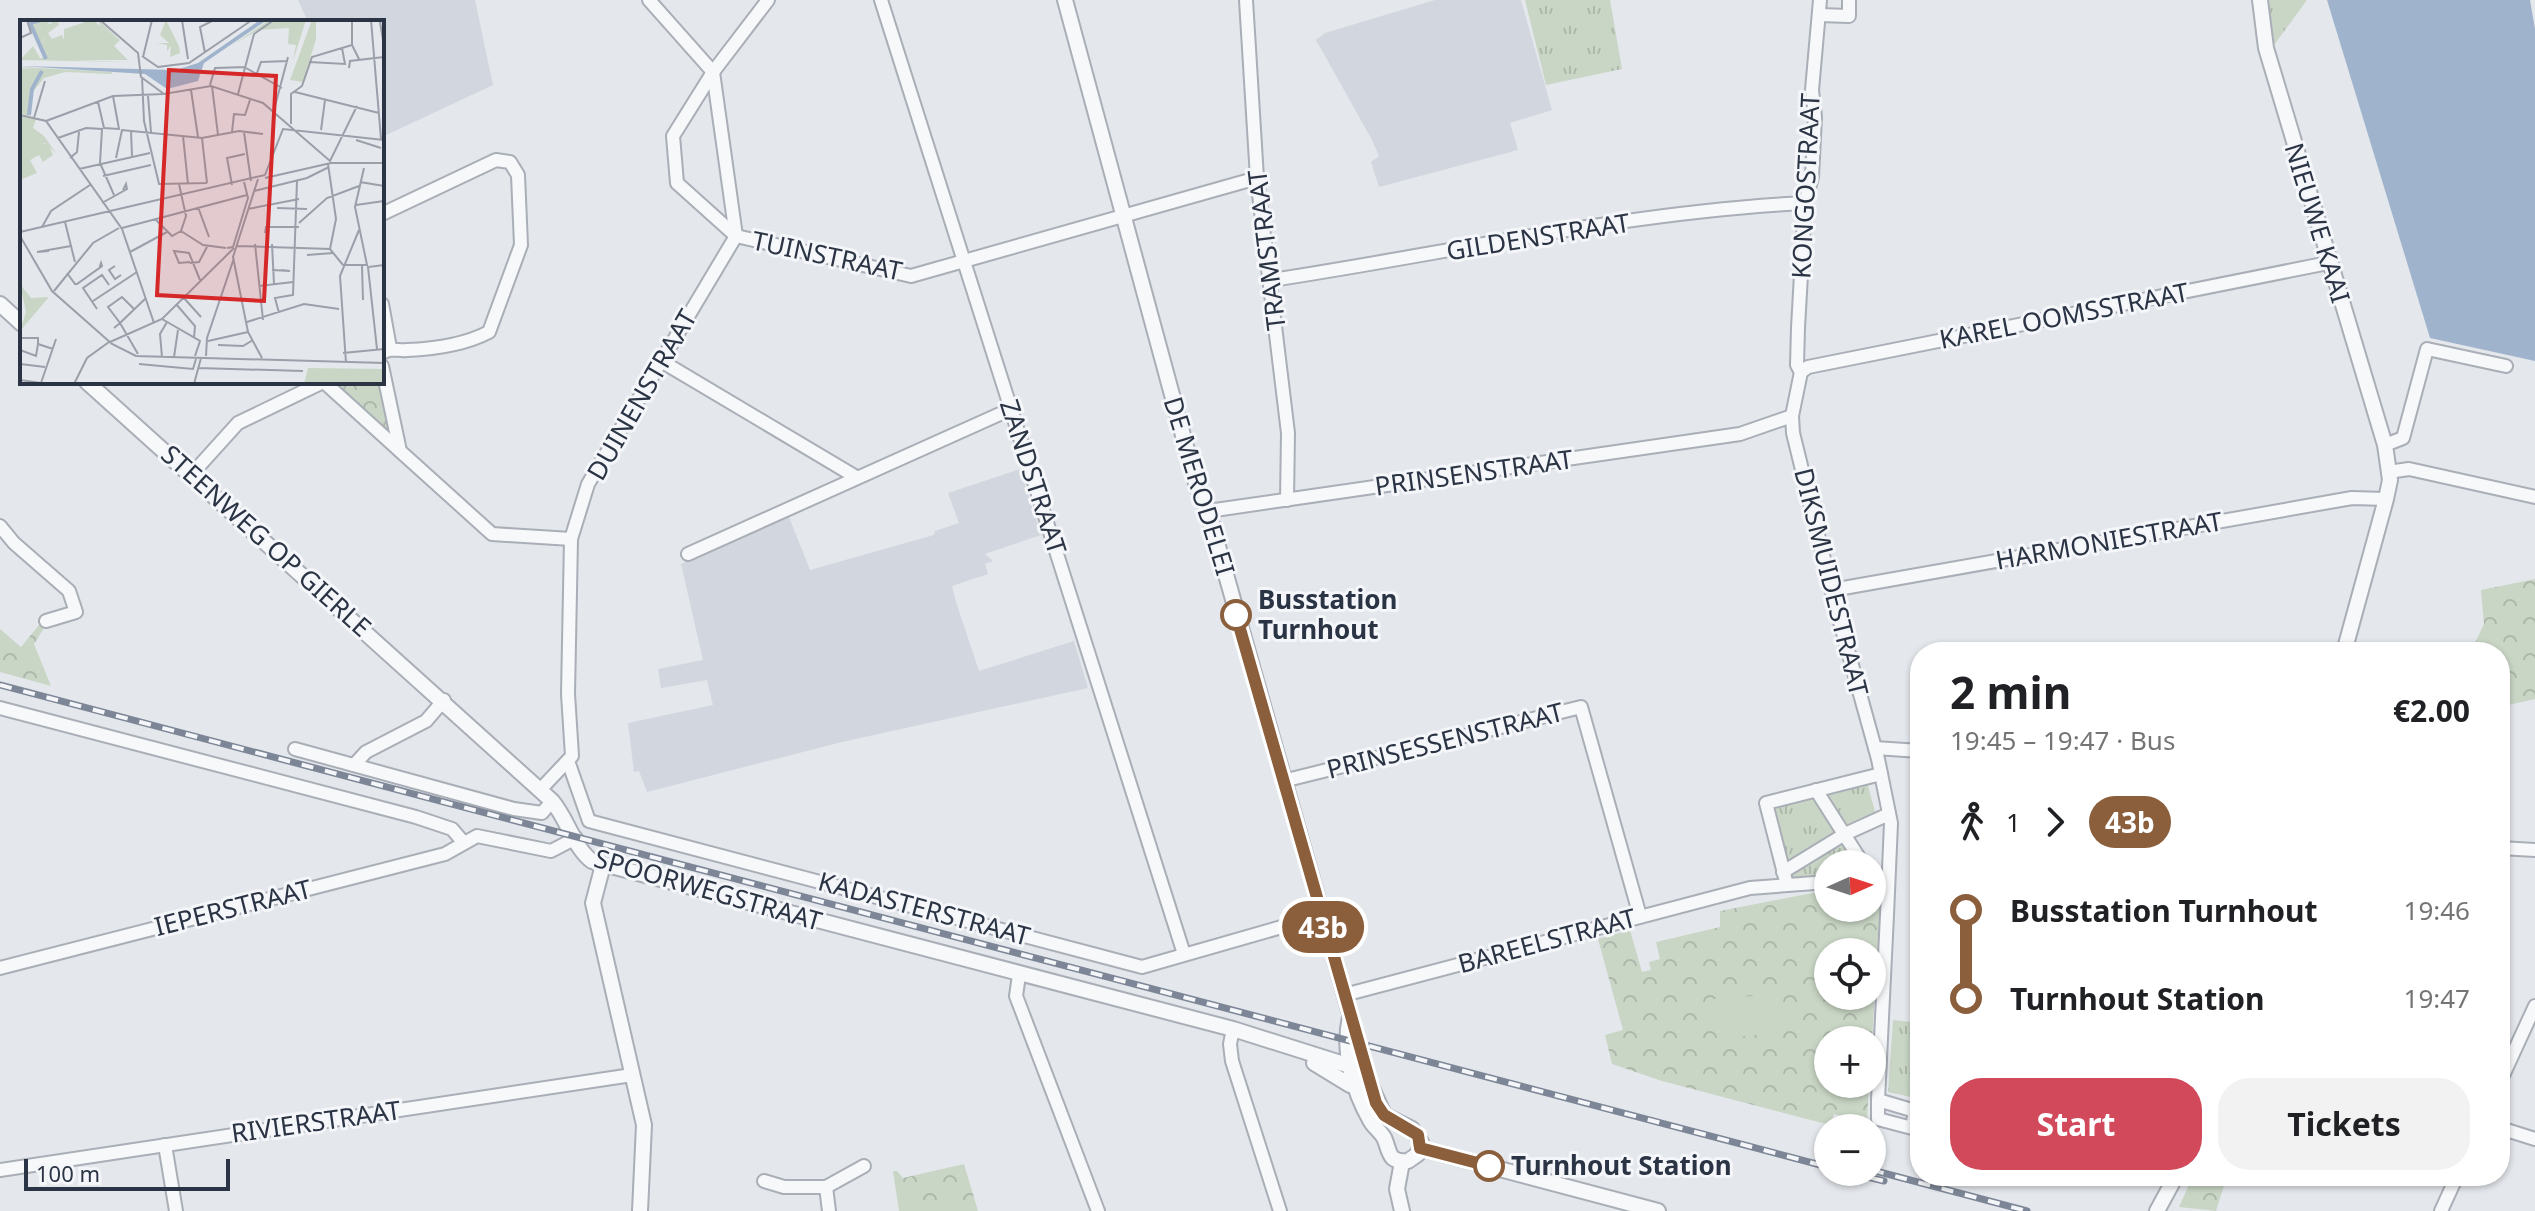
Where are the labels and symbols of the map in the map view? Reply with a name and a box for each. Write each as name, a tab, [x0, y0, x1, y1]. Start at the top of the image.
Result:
inset map	[20, 20, 384, 384]
street label: KONGOSTRAAT	[1782, 92, 1828, 280]
street label: NIEUWE KAAI	[2277, 138, 2359, 307]
street label: TRAMSTRAAT	[1238, 167, 1294, 333]
street label: GILDENSTRAAT	[1443, 204, 1633, 268]
street label: TUINSTRAAT	[749, 222, 906, 289]
street label: KAREL OOMSSTRAAT	[1936, 273, 2192, 357]
street label: DUINENSTRAAT	[578, 302, 705, 486]
street label: DE MERODELEI	[1156, 392, 1244, 579]
street label: ZANDSTRAAT	[992, 395, 1076, 559]
street label: STEENWEG OP GIERLE	[154, 436, 379, 644]
street label: PRINSENSTRAAT	[1372, 440, 1576, 504]
street label: DIKSMUIDESTRAAT	[1786, 464, 1878, 700]
street label: HARMONIESTRAAT	[1993, 502, 2226, 578]
place label: Busstation Turnhout	[1258, 581, 1397, 647]
marker: Busstation Turnhout	[1221, 600, 1251, 630]
street label: PRINSESSENSTRAAT	[1323, 693, 1567, 787]
street label: SPOORWEGSTRAAT	[590, 839, 827, 939]
north arrow	[1814, 850, 1886, 922]
street label: KADASTERSTRAAT	[814, 862, 1035, 954]
street label: IEPERSTRAAT	[151, 870, 315, 944]
street label: BAREELSTRAAT	[1454, 899, 1640, 981]
line badge: 43b	[1277, 901, 1369, 953]
street label: RIVIERSTRAAT	[229, 1091, 403, 1151]
place label: Turnhout Station	[1511, 1147, 1732, 1183]
marker: Turnhout Station	[1474, 1151, 1504, 1181]
scale bar	[24, 1155, 230, 1191]

